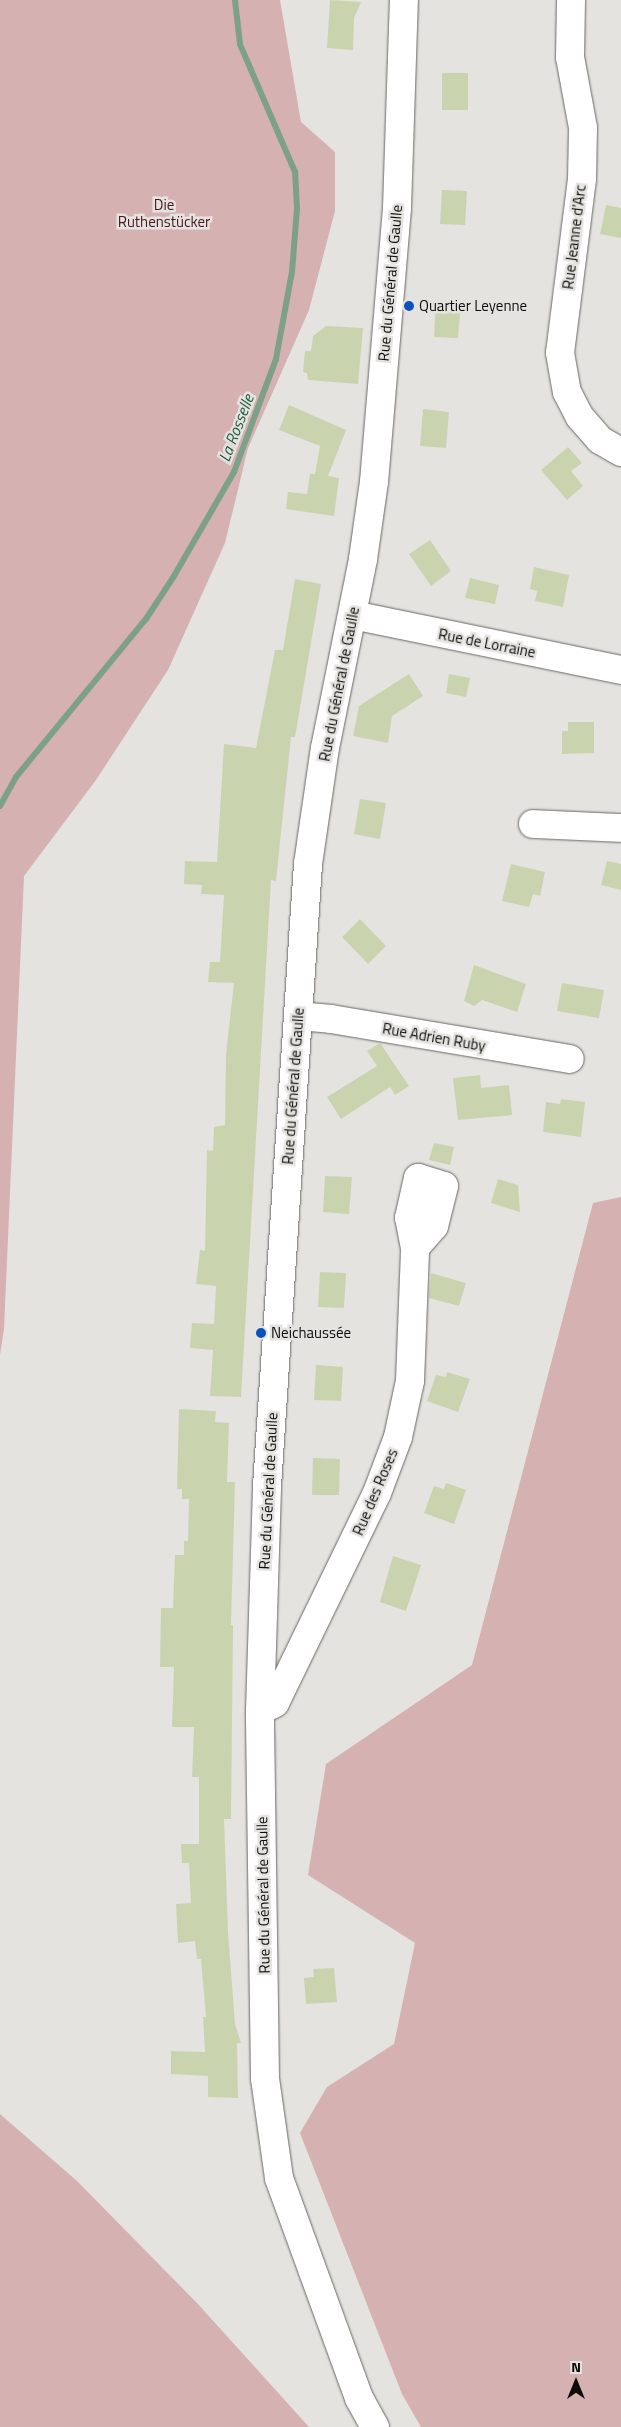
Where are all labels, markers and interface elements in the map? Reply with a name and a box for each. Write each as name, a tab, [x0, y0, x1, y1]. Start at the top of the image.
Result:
street label: Rue Jeanne d'Arc	[559, 184, 589, 290]
park label: Die Ruthenstücker	[118, 195, 210, 230]
street label: Rue du Général de Gaulle	[374, 204, 406, 362]
place label: Quartier Leyenne	[419, 297, 527, 315]
marker: Quartier Leyenne	[403, 300, 415, 312]
water label: La Rosselle	[214, 392, 258, 464]
street label: Rue du Général de Gaulle	[315, 605, 363, 763]
street label: Rue de Lorraine	[437, 625, 537, 661]
street label: Rue du Général de Gaulle	[279, 1007, 307, 1165]
street label: Rue Adrien Ruby	[381, 1019, 487, 1055]
place label: Neichaussée	[271, 1324, 351, 1342]
marker: Neichaussée	[255, 1327, 267, 1339]
street label: Rue du Général de Gaulle	[255, 1412, 281, 1570]
street label: Rue des Roses	[349, 1446, 401, 1538]
street label: Rue du Général de Gaulle	[253, 1816, 273, 1974]
text: N	[571, 2356, 581, 2377]
north arrow	[551, 2357, 601, 2407]

